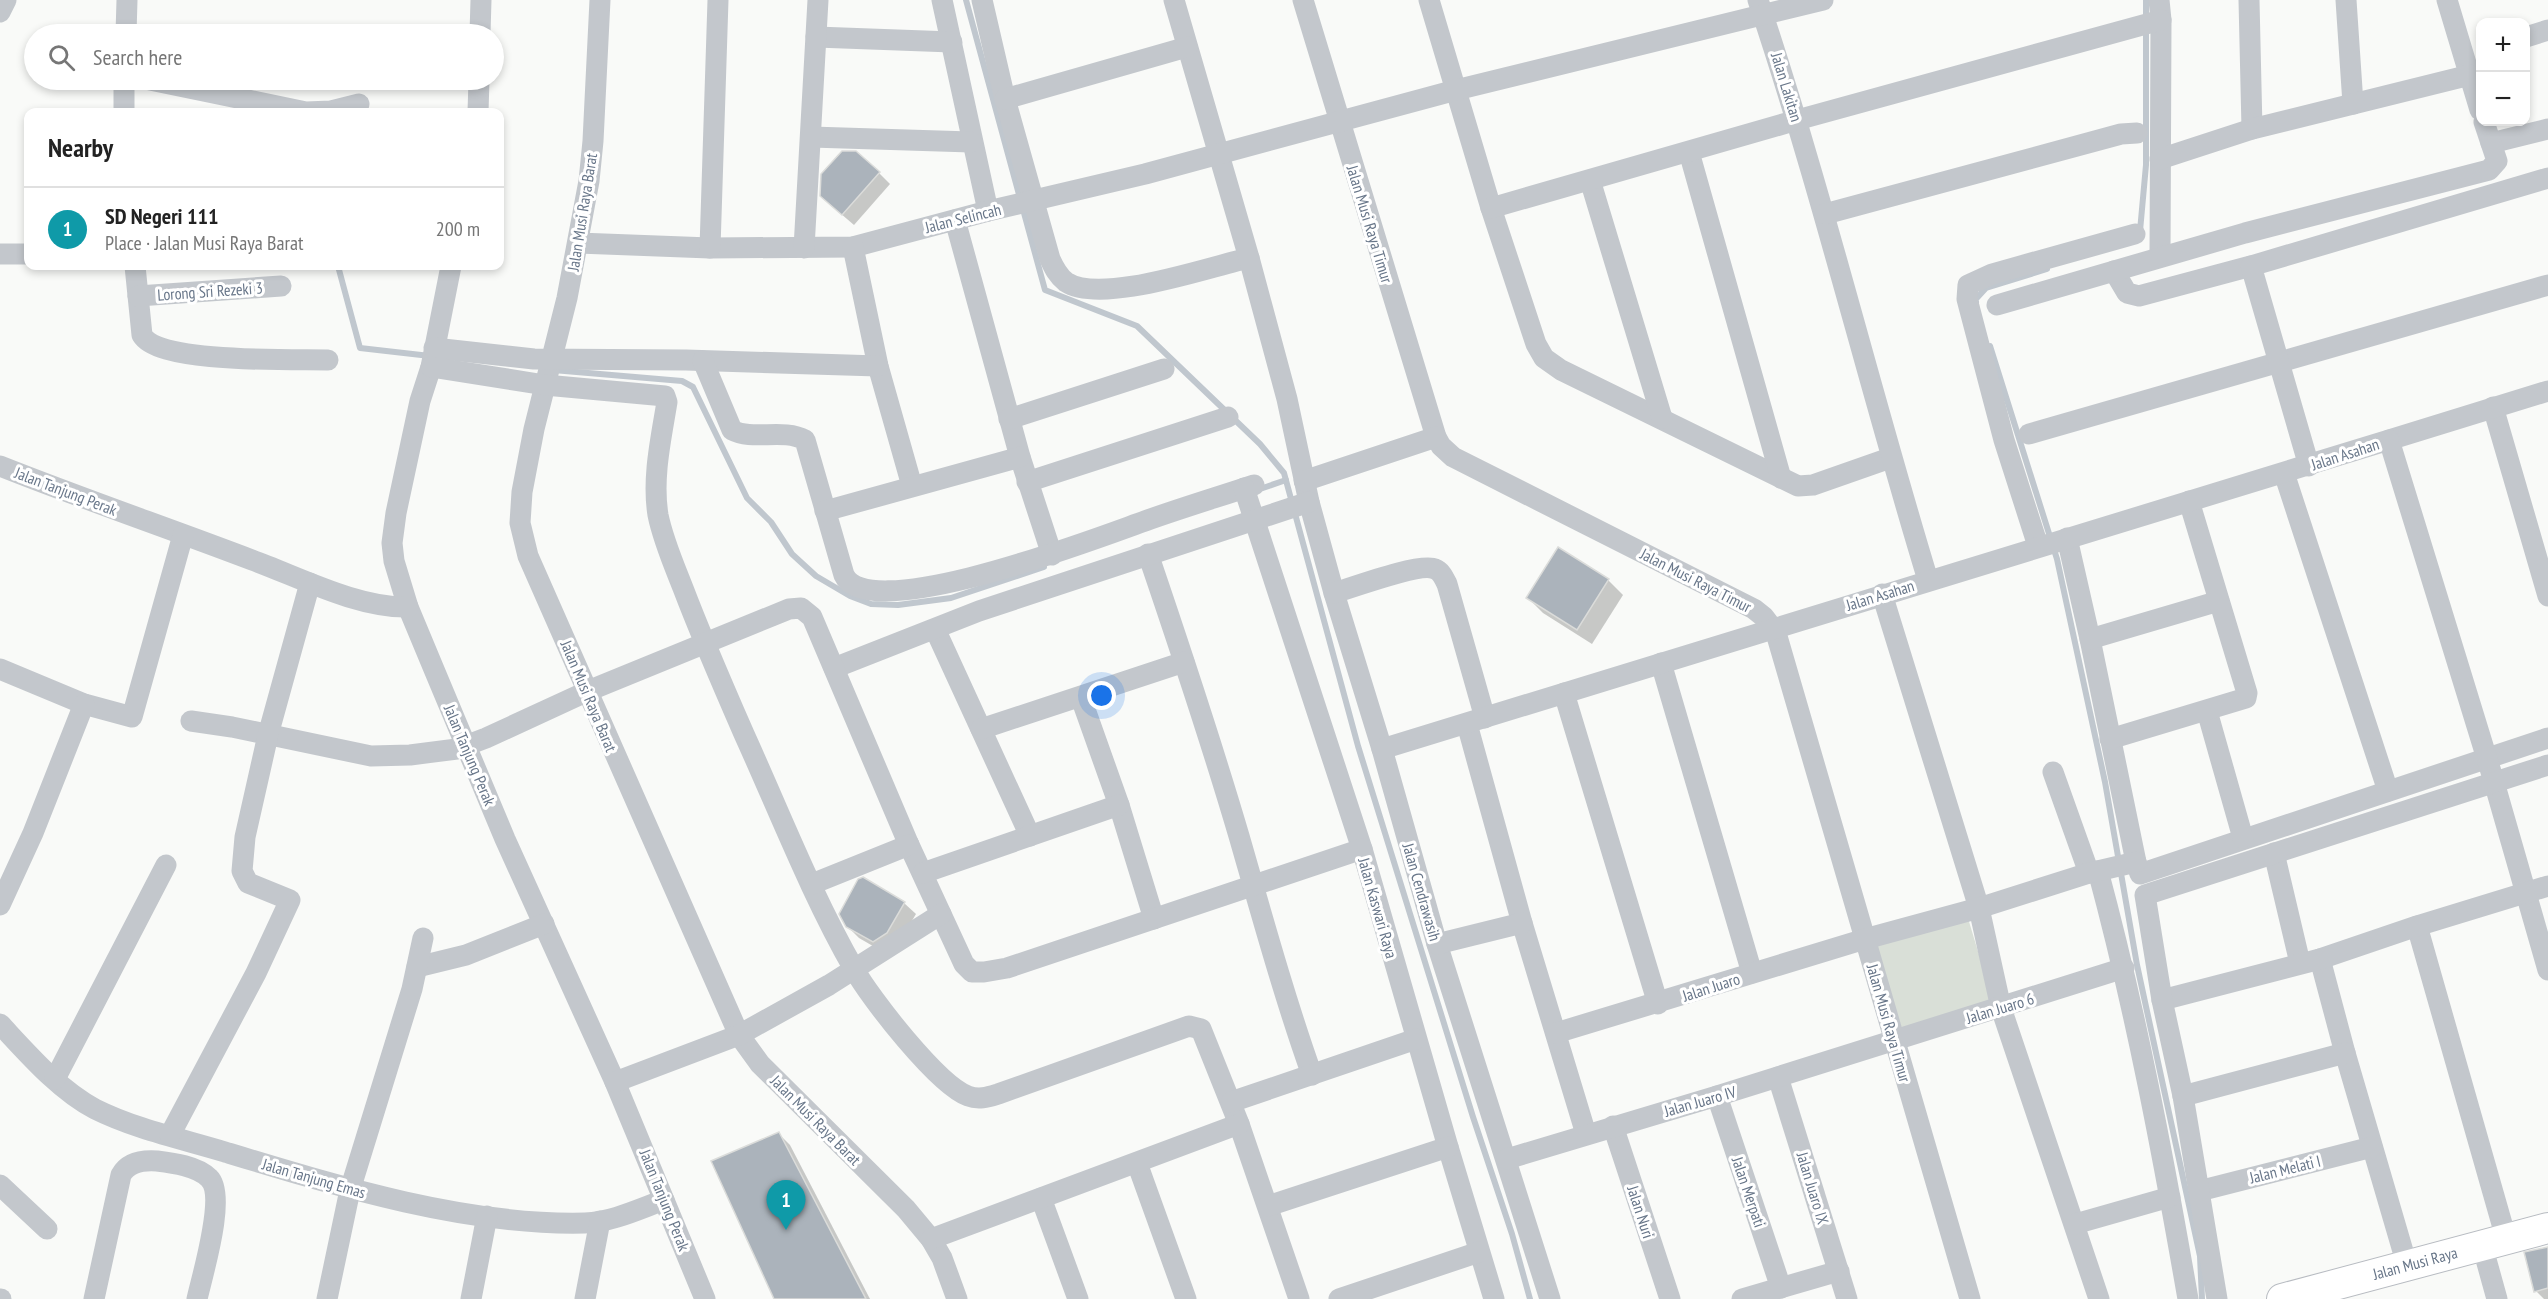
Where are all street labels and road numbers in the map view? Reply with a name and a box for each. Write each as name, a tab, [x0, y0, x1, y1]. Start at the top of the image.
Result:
street label: Jalan Lakitan	[1767, 49, 1807, 124]
street label: Jalan Musi Raya Barat	[563, 151, 601, 273]
street label: Jalan Musi Raya Timur	[1342, 162, 1398, 286]
street label: Jalan Selincah	[922, 199, 1003, 237]
street label: Lorong Sri Rezeki 3	[157, 277, 263, 305]
street label: Jalan Asahan	[2308, 434, 2381, 475]
street label: Jalan Tanjung Perak	[11, 462, 121, 520]
street label: Jalan Musi Raya Timur	[1636, 543, 1755, 617]
street label: Jalan Asahan	[1843, 575, 1916, 615]
street label: Jalan Musi Raya Barat	[556, 636, 622, 755]
street label: Jalan Tanjung Perak	[439, 701, 501, 809]
street label: Jalan Cendrawasih	[1398, 840, 1446, 943]
street label: Jalan Kaswari Raya	[1354, 854, 1402, 961]
street label: Jalan Musi Raya Timur	[1862, 961, 1916, 1085]
street label: Jalan Juaro	[1679, 968, 1742, 1006]
street label: Jalan Juaro 6	[1963, 988, 2036, 1028]
street label: Jalan Musi Raya Barat	[766, 1070, 866, 1170]
street label: Jalan Juaro IV	[1661, 1081, 1739, 1121]
street label: Jalan Tanjung Perak	[635, 1145, 695, 1254]
street label: Jalan Juaro IX	[1792, 1149, 1833, 1227]
street label: Jalan Melati I	[2246, 1150, 2323, 1188]
street label: Jalan Tanjung Emas	[259, 1153, 368, 1202]
street label: Jalan Merpati	[1727, 1153, 1770, 1230]
street label: Jalan Nuri	[1623, 1182, 1659, 1241]
street label: Jalan Musi Raya	[2370, 1242, 2459, 1284]

